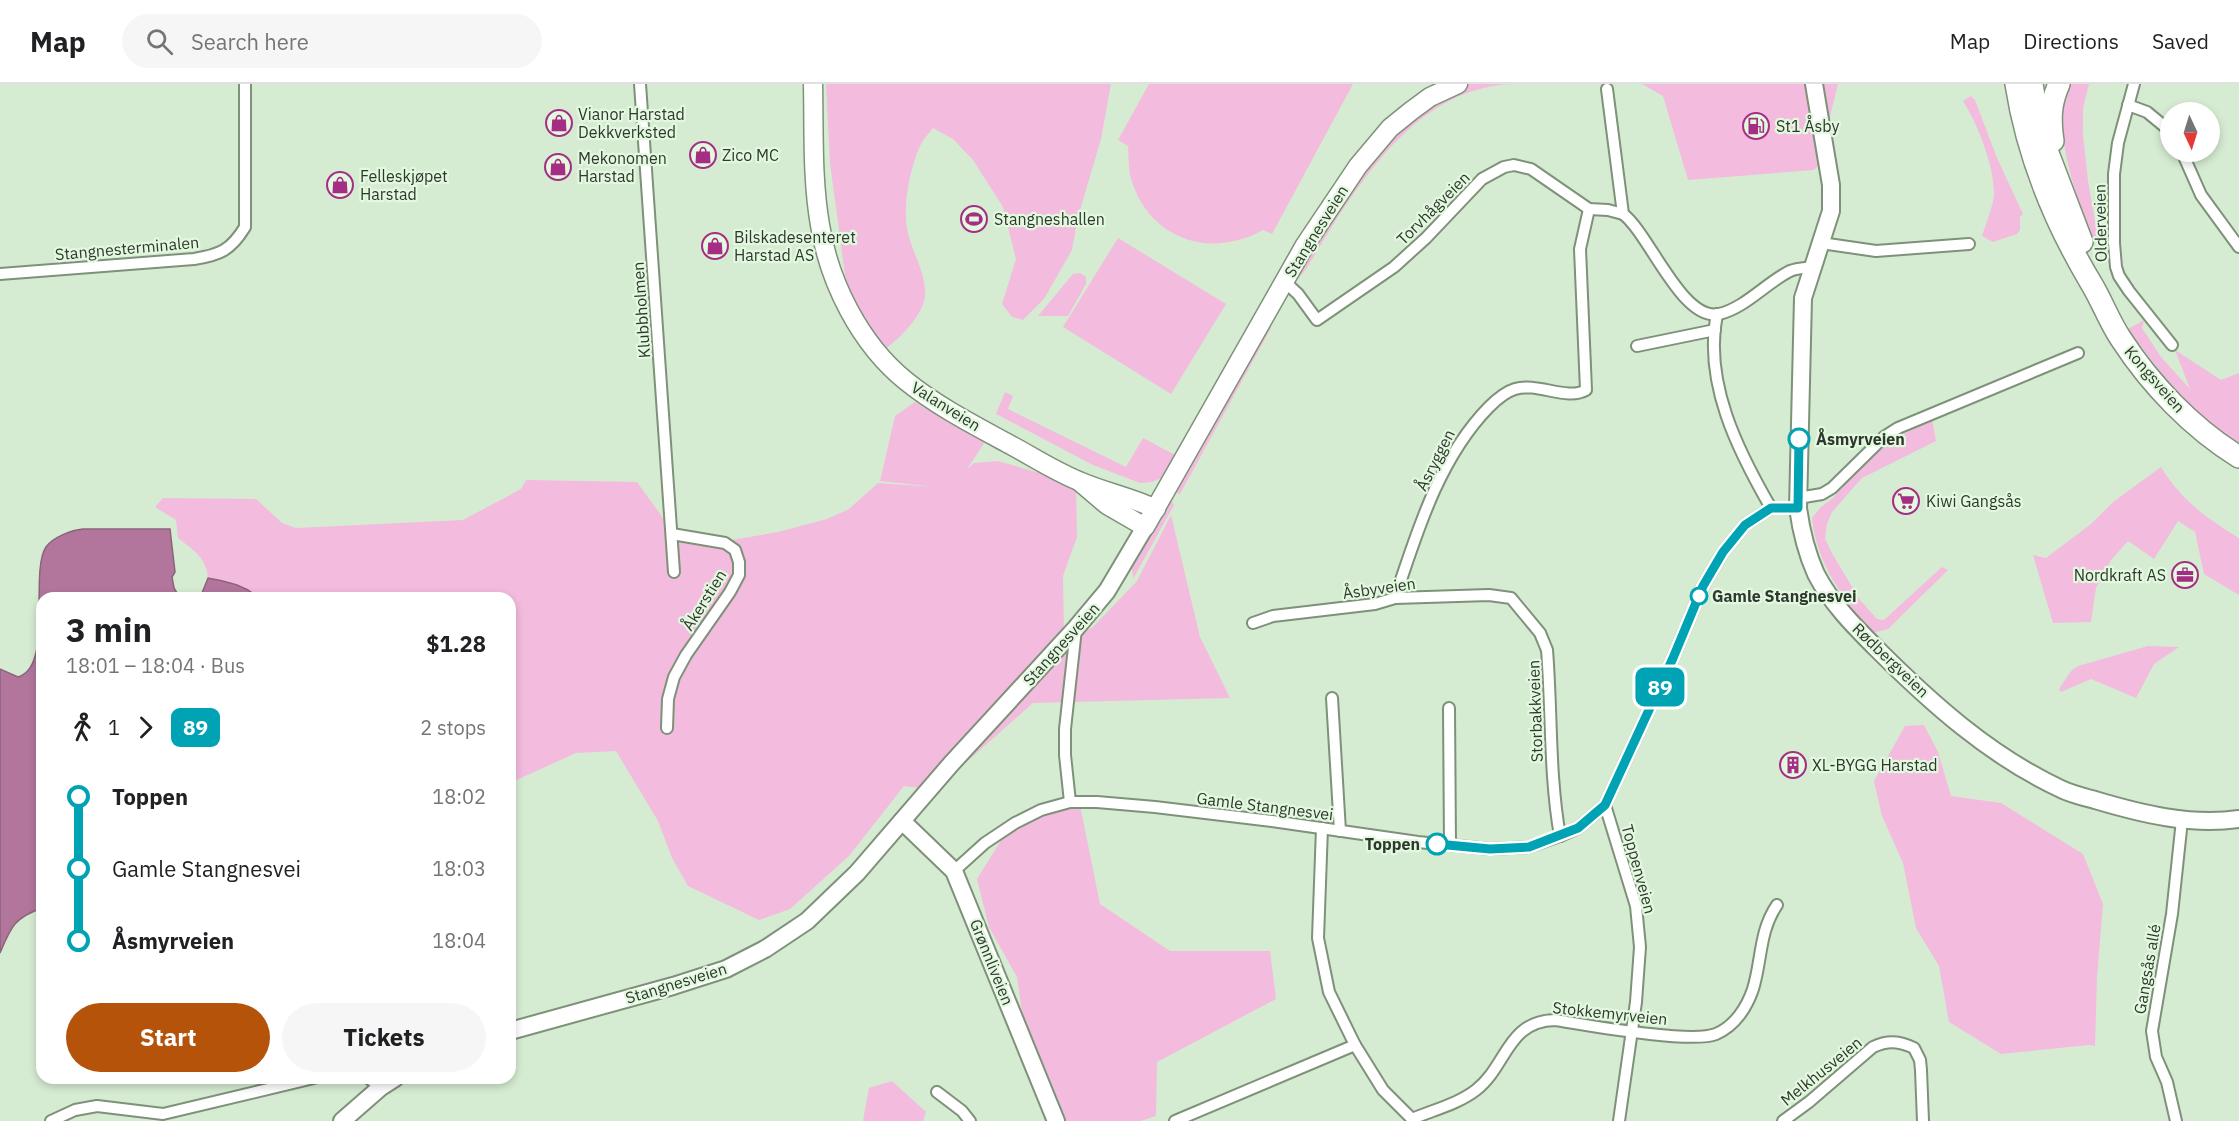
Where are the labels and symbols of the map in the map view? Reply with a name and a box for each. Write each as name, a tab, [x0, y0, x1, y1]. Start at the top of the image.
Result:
north arrow	[2160, 102, 2220, 162]
place label: Vianor Harstad Dekkverksted	[578, 104, 685, 142]
shop icon: Vianor Harstad Dekkverksted	[544, 108, 574, 138]
fuel station icon: St1 Åsby	[1741, 111, 1771, 141]
place label: St1 Åsby	[1776, 115, 1840, 136]
shop icon: Zico MC	[688, 140, 718, 170]
place label: Zico MC	[722, 145, 779, 165]
place label: Mekonomen Harstad	[578, 148, 667, 186]
shop icon: Mekonomen Harstad	[543, 152, 573, 182]
place label: Felleskjøpet Harstad	[360, 166, 448, 204]
street label: Torvhågveien	[1392, 167, 1474, 249]
shop icon: Felleskjøpet Harstad	[325, 170, 355, 200]
street label: Stangnesveien	[1280, 181, 1352, 281]
street label: Olderveien	[2089, 184, 2111, 262]
sports icon: Stangneshallen	[959, 204, 989, 234]
place label: Stangneshallen	[994, 209, 1105, 229]
place label: Bilskadesenteret Harstad AS	[734, 227, 856, 265]
shop icon: Bilskadesenteret Harstad AS	[700, 231, 730, 261]
street label: Stangnesterminalen	[54, 232, 200, 264]
street label: Klubbholmen	[628, 261, 654, 359]
street label: Kongsveien	[2120, 341, 2190, 417]
street label: Valanveien	[908, 377, 984, 435]
street label: Åsryggen	[1410, 425, 1459, 494]
place label: Åsmyrveien	[1816, 427, 1905, 449]
marker: Åsmyrveien	[1788, 428, 1810, 450]
supermarket icon: Kiwi Gangsås	[1891, 486, 1921, 516]
place label: Kiwi Gangsås	[1926, 491, 2022, 511]
office icon: Nordkraft AS	[2170, 560, 2200, 590]
street label: Åkerstien	[677, 565, 731, 634]
place label: Nordkraft AS	[2074, 565, 2166, 585]
street label: Åsbyveien	[1341, 572, 1417, 603]
place label: Gamle Stangnesvei	[1712, 586, 1856, 606]
marker: Gamle Stangnesvei	[1690, 587, 1708, 605]
street label: Stangnesveien	[1018, 598, 1104, 690]
street label: Rødbergveien	[1849, 618, 1933, 702]
street label: Storbakkveien	[1523, 659, 1547, 763]
line badge: 89	[1633, 668, 1687, 706]
building icon: XL-BYGG Harstad	[1778, 750, 1808, 780]
place label: XL-BYGG Harstad	[1812, 755, 1937, 775]
street label: Gamle Stangnesvei	[1196, 788, 1334, 824]
street label: Toppenveien	[1617, 822, 1661, 916]
marker: Toppen	[1426, 833, 1448, 855]
place label: Toppen	[1365, 834, 1420, 854]
street label: Grønnliveien	[966, 916, 1018, 1008]
street label: Gangsås allé	[2129, 922, 2165, 1016]
street label: Stangnesveien	[623, 958, 729, 1008]
street label: Stokkemyrveien	[1552, 997, 1668, 1029]
street label: Melkhusveien	[1776, 1032, 1866, 1110]

